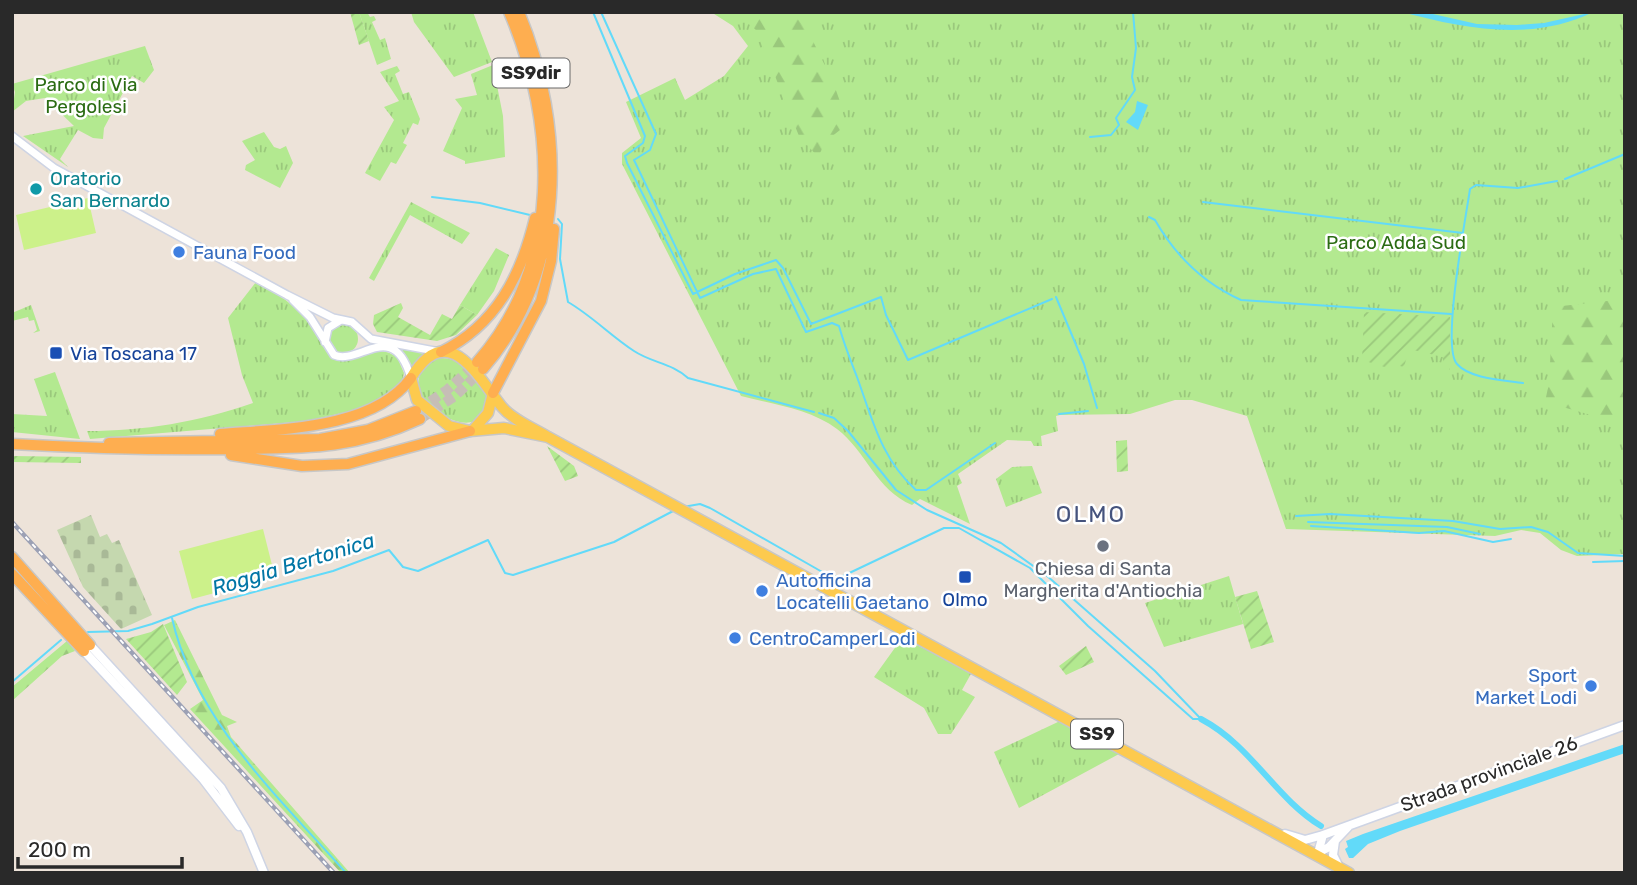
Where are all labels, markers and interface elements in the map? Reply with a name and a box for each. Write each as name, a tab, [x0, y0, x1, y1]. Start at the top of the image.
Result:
road number: SS9dir	[492, 58, 570, 88]
park label: Parco di Via Pergolesi	[34, 73, 138, 118]
place label: Oratorio San Bernardo	[50, 167, 170, 212]
marker: Oratorio San Bernardo	[28, 181, 44, 197]
park label: Parco Adda Sud	[1326, 231, 1466, 254]
place label: Fauna Food	[193, 241, 296, 264]
marker: Fauna Food	[171, 244, 187, 260]
place label: Via Toscana 17	[70, 342, 197, 365]
marker: Via Toscana 17	[48, 345, 64, 361]
district label: OLMO	[1056, 500, 1126, 528]
water label: Roggia Bertonica	[209, 527, 377, 601]
marker: Chiesa di Santa Margherita d'Antiochia	[1095, 538, 1111, 554]
place label: Chiesa di Santa Margherita d'Antiochia	[1004, 557, 1202, 602]
place label: Autofficina Locatelli Gaetano	[776, 569, 929, 614]
marker: Olmo	[957, 569, 973, 585]
marker: Autofficina Locatelli Gaetano	[754, 583, 770, 599]
place label: Olmo	[942, 588, 988, 611]
place label: CentroCamperLodi	[749, 627, 916, 650]
marker: CentroCamperLodi	[727, 630, 743, 646]
place label: Sport Market Lodi	[1475, 664, 1578, 709]
marker: Sport Market Lodi	[1583, 678, 1599, 694]
road number: SS9	[1071, 720, 1123, 748]
street label: Strada provinciale 26	[1397, 731, 1581, 817]
scale bar	[18, 826, 182, 870]
text: 200 m	[28, 837, 91, 862]

